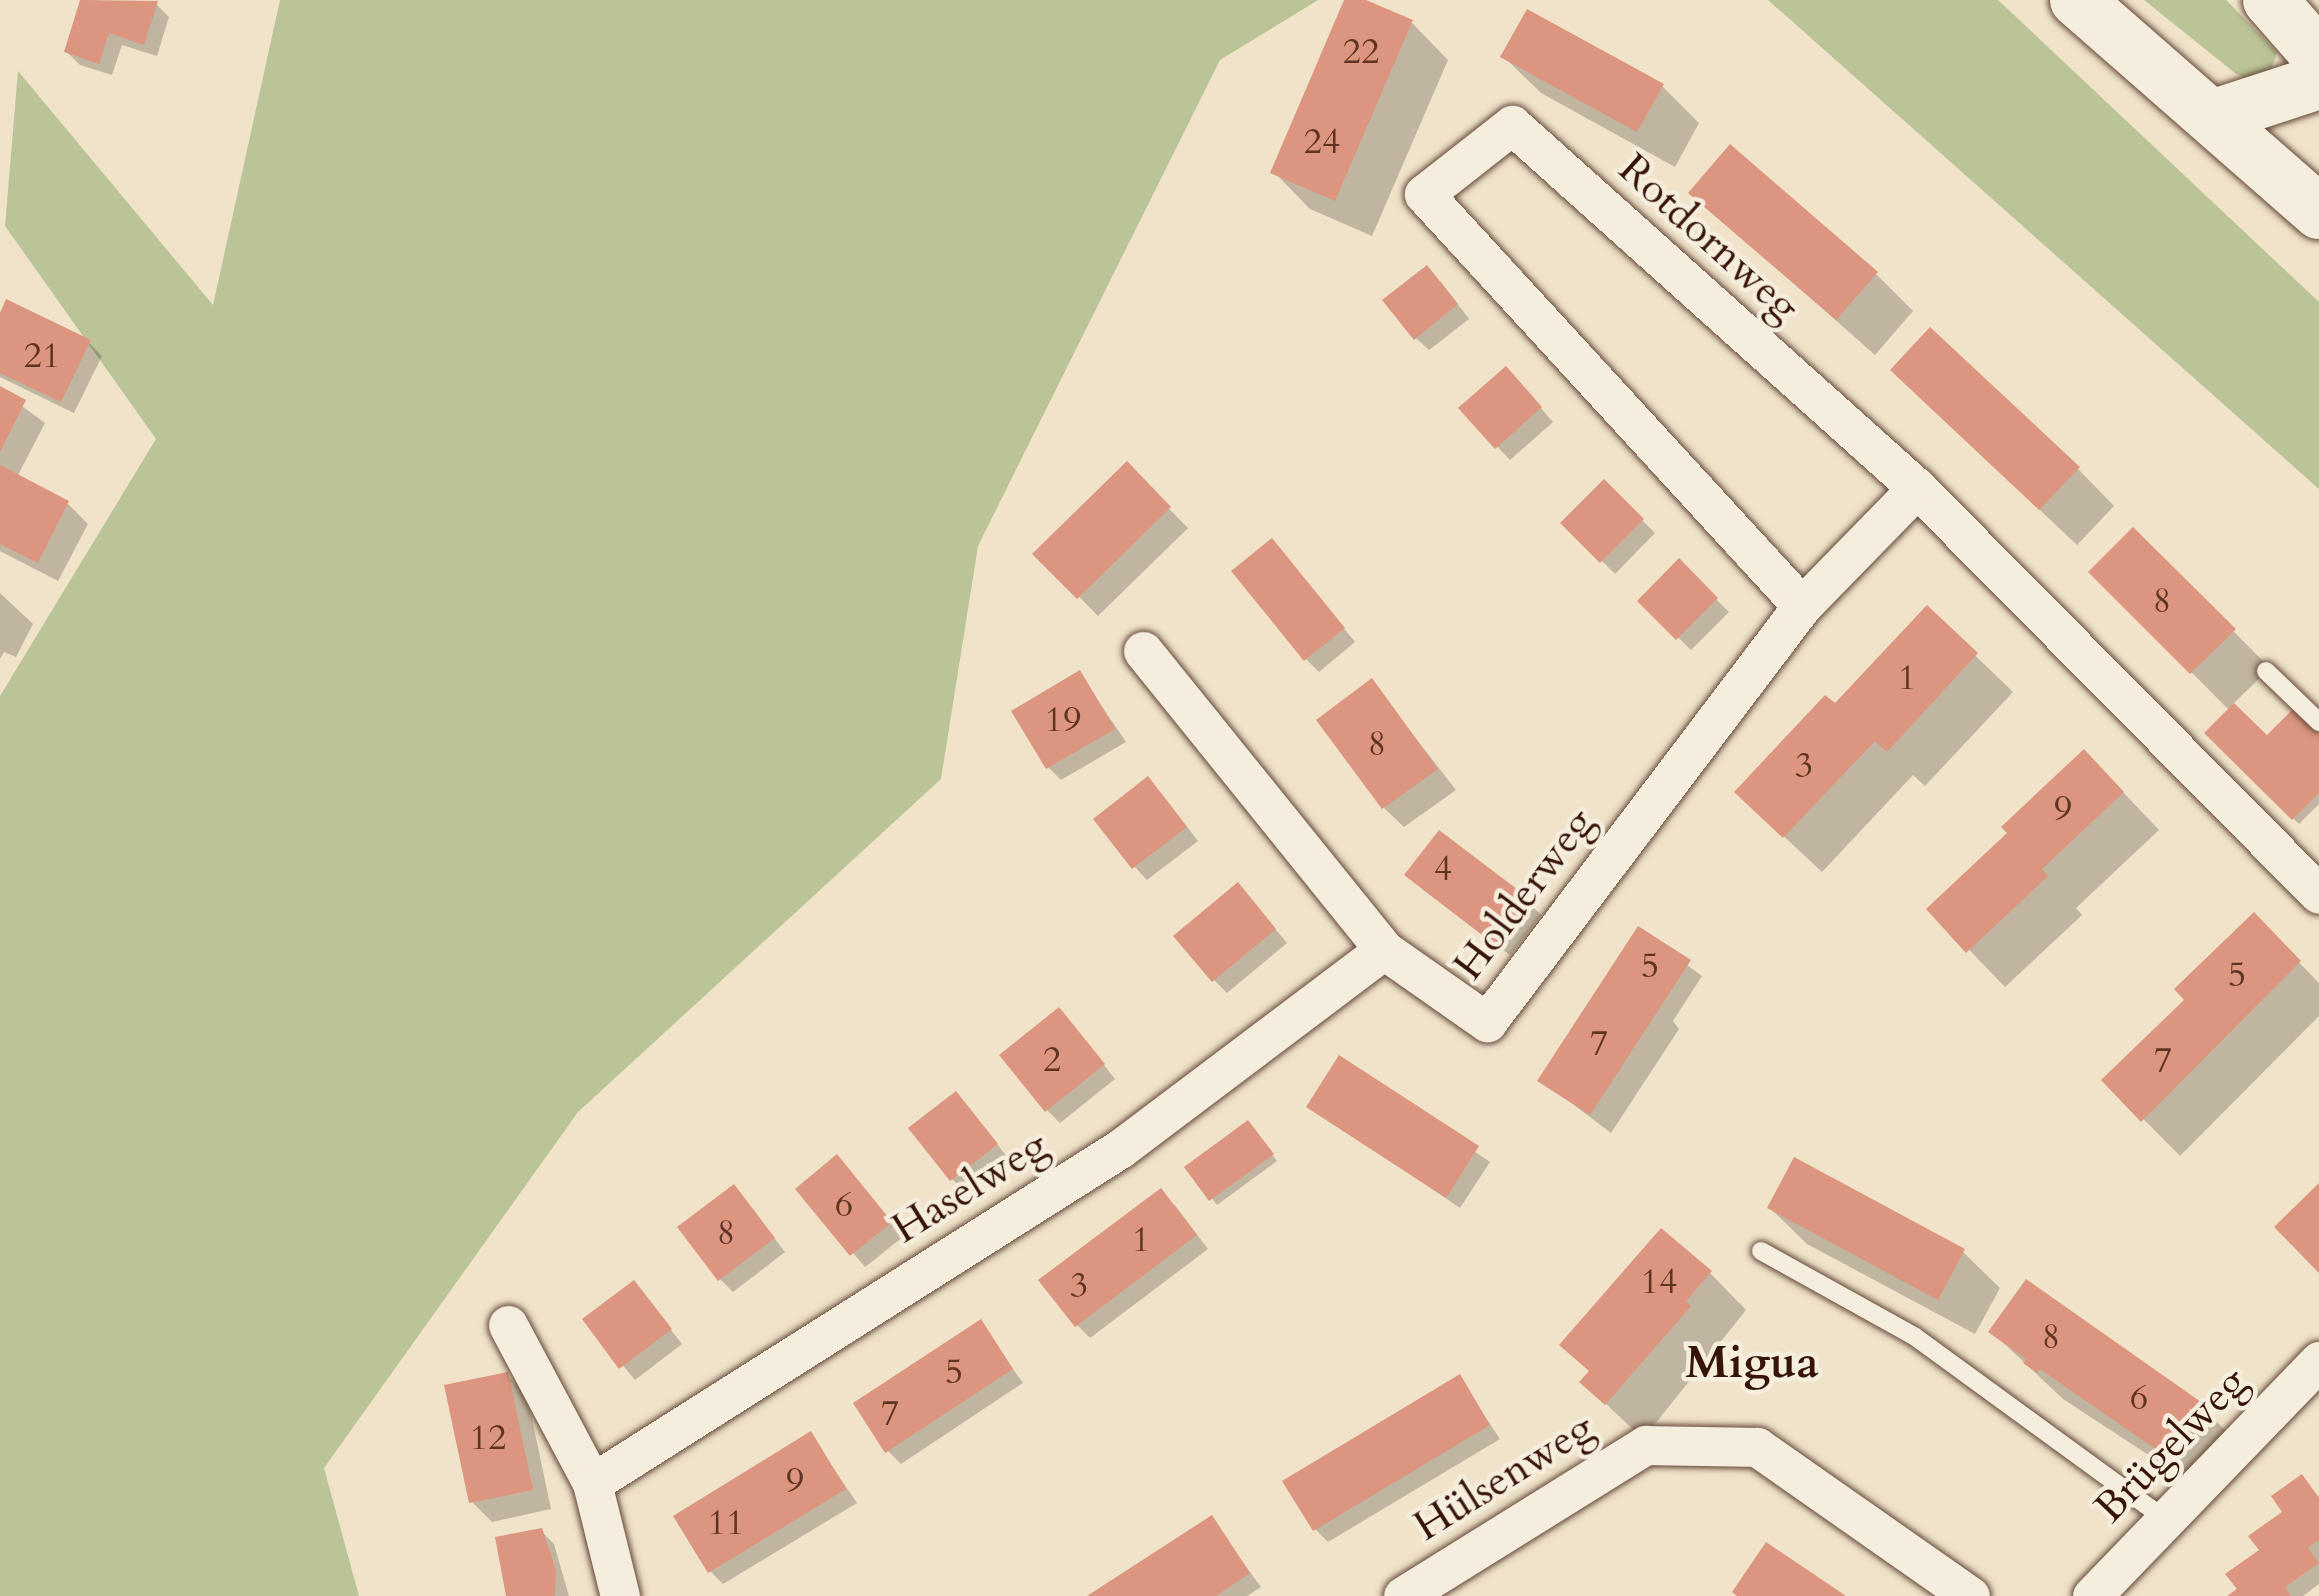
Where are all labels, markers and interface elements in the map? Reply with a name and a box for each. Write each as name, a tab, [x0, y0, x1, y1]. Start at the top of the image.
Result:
house number: 22	[1343, 30, 1379, 74]
house number: 24	[1304, 120, 1340, 164]
street label: Rotdornweg	[1608, 144, 1810, 332]
house number: 21	[24, 334, 60, 378]
house number: 8	[2153, 579, 2171, 623]
house number: 1	[1898, 656, 1916, 700]
house number: 19	[1045, 698, 1081, 742]
house number: 8	[1368, 722, 1386, 766]
house number: 3	[1795, 744, 1813, 788]
house number: 9	[2054, 787, 2072, 831]
street label: Holderweg	[1443, 798, 1605, 990]
house number: 4	[1434, 847, 1452, 891]
house number: 5	[1641, 944, 1659, 988]
house number: 5	[2228, 953, 2246, 997]
house number: 7	[1590, 1022, 1608, 1066]
house number: 2	[1043, 1038, 1061, 1082]
house number: 7	[2154, 1039, 2172, 1083]
street label: Haselweg	[883, 1120, 1057, 1254]
house number: 6	[835, 1183, 853, 1227]
house number: 8	[717, 1211, 735, 1255]
house number: 1	[1132, 1218, 1150, 1262]
house number: 14	[1641, 1260, 1677, 1304]
house number: 3	[1070, 1264, 1088, 1308]
house number: 8	[2042, 1315, 2060, 1359]
district label: Migua	[1685, 1336, 1819, 1390]
house number: 5	[945, 1350, 963, 1394]
street label: Brügelweg	[2085, 1357, 2257, 1533]
house number: 6	[2130, 1376, 2148, 1420]
house number: 7	[881, 1392, 899, 1436]
street label: Hülsenweg	[1405, 1402, 1603, 1552]
house number: 12	[470, 1416, 506, 1460]
house number: 9	[786, 1459, 804, 1503]
house number: 11	[708, 1501, 744, 1545]

